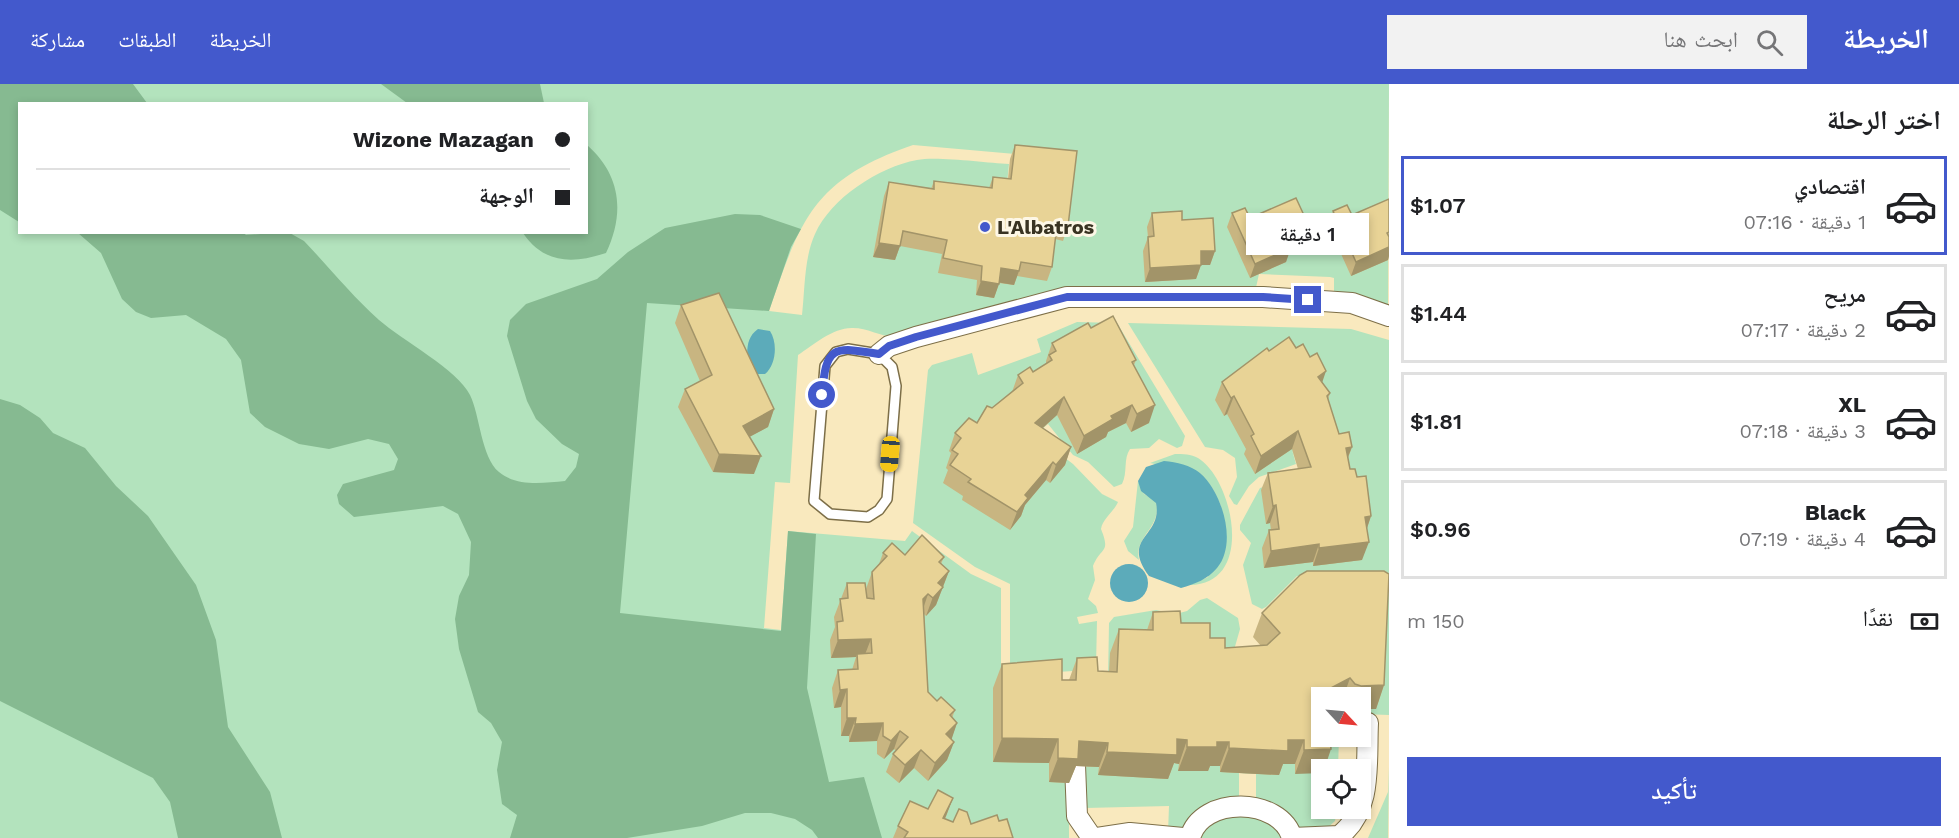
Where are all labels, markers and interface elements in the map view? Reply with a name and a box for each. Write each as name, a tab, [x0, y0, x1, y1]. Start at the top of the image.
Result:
search box	[1387, 15, 1807, 69]
text: الخريطة	[1843, 22, 1929, 55]
icon: search	[1753, 26, 1786, 59]
text: مشاركة	[30, 27, 85, 52]
text: الطبقات	[118, 27, 177, 52]
text: الخريطة	[210, 27, 271, 52]
text: ابحث هنا	[1664, 27, 1738, 52]
text: اختر الرحلة	[1827, 104, 1941, 136]
text: Wizone Mazagan	[353, 127, 534, 152]
text: اقتصادي	[1794, 174, 1866, 199]
icon: car	[1884, 179, 1938, 233]
text: الوجهة	[479, 183, 534, 208]
text: $1.07	[1410, 193, 1465, 218]
text: 1 دقيقة · 07:16	[1743, 210, 1866, 234]
callout: 1 دقيقة	[1246, 213, 1370, 255]
place label: L'Albatros	[997, 215, 1095, 239]
marker: L'Albatros	[978, 220, 992, 234]
text: 1 دقيقة	[1279, 222, 1336, 246]
text: مريح	[1823, 282, 1866, 307]
route end	[1294, 286, 1321, 313]
icon: car	[1884, 287, 1938, 341]
text: $1.44	[1410, 301, 1467, 326]
text: 2 دقيقة · 07:17	[1740, 318, 1866, 342]
route start	[808, 381, 835, 408]
text: XL	[1838, 392, 1866, 417]
icon: car	[1884, 395, 1938, 449]
text: $1.81	[1410, 409, 1462, 434]
text: 3 دقيقة · 07:18	[1739, 419, 1866, 443]
car	[879, 435, 901, 473]
text: Black	[1805, 500, 1866, 525]
icon: car	[1884, 503, 1938, 557]
text: $0.96	[1410, 517, 1471, 542]
text: 4 دقيقة · 07:19	[1739, 527, 1866, 551]
icon: cash	[1908, 605, 1941, 638]
text: نقدًا	[1863, 606, 1893, 631]
text: 150 m	[1407, 609, 1465, 633]
north arrow	[1311, 687, 1371, 747]
map controls	[1311, 687, 1371, 819]
button: تأكيد	[1407, 757, 1941, 826]
button: locate	[1311, 759, 1371, 819]

